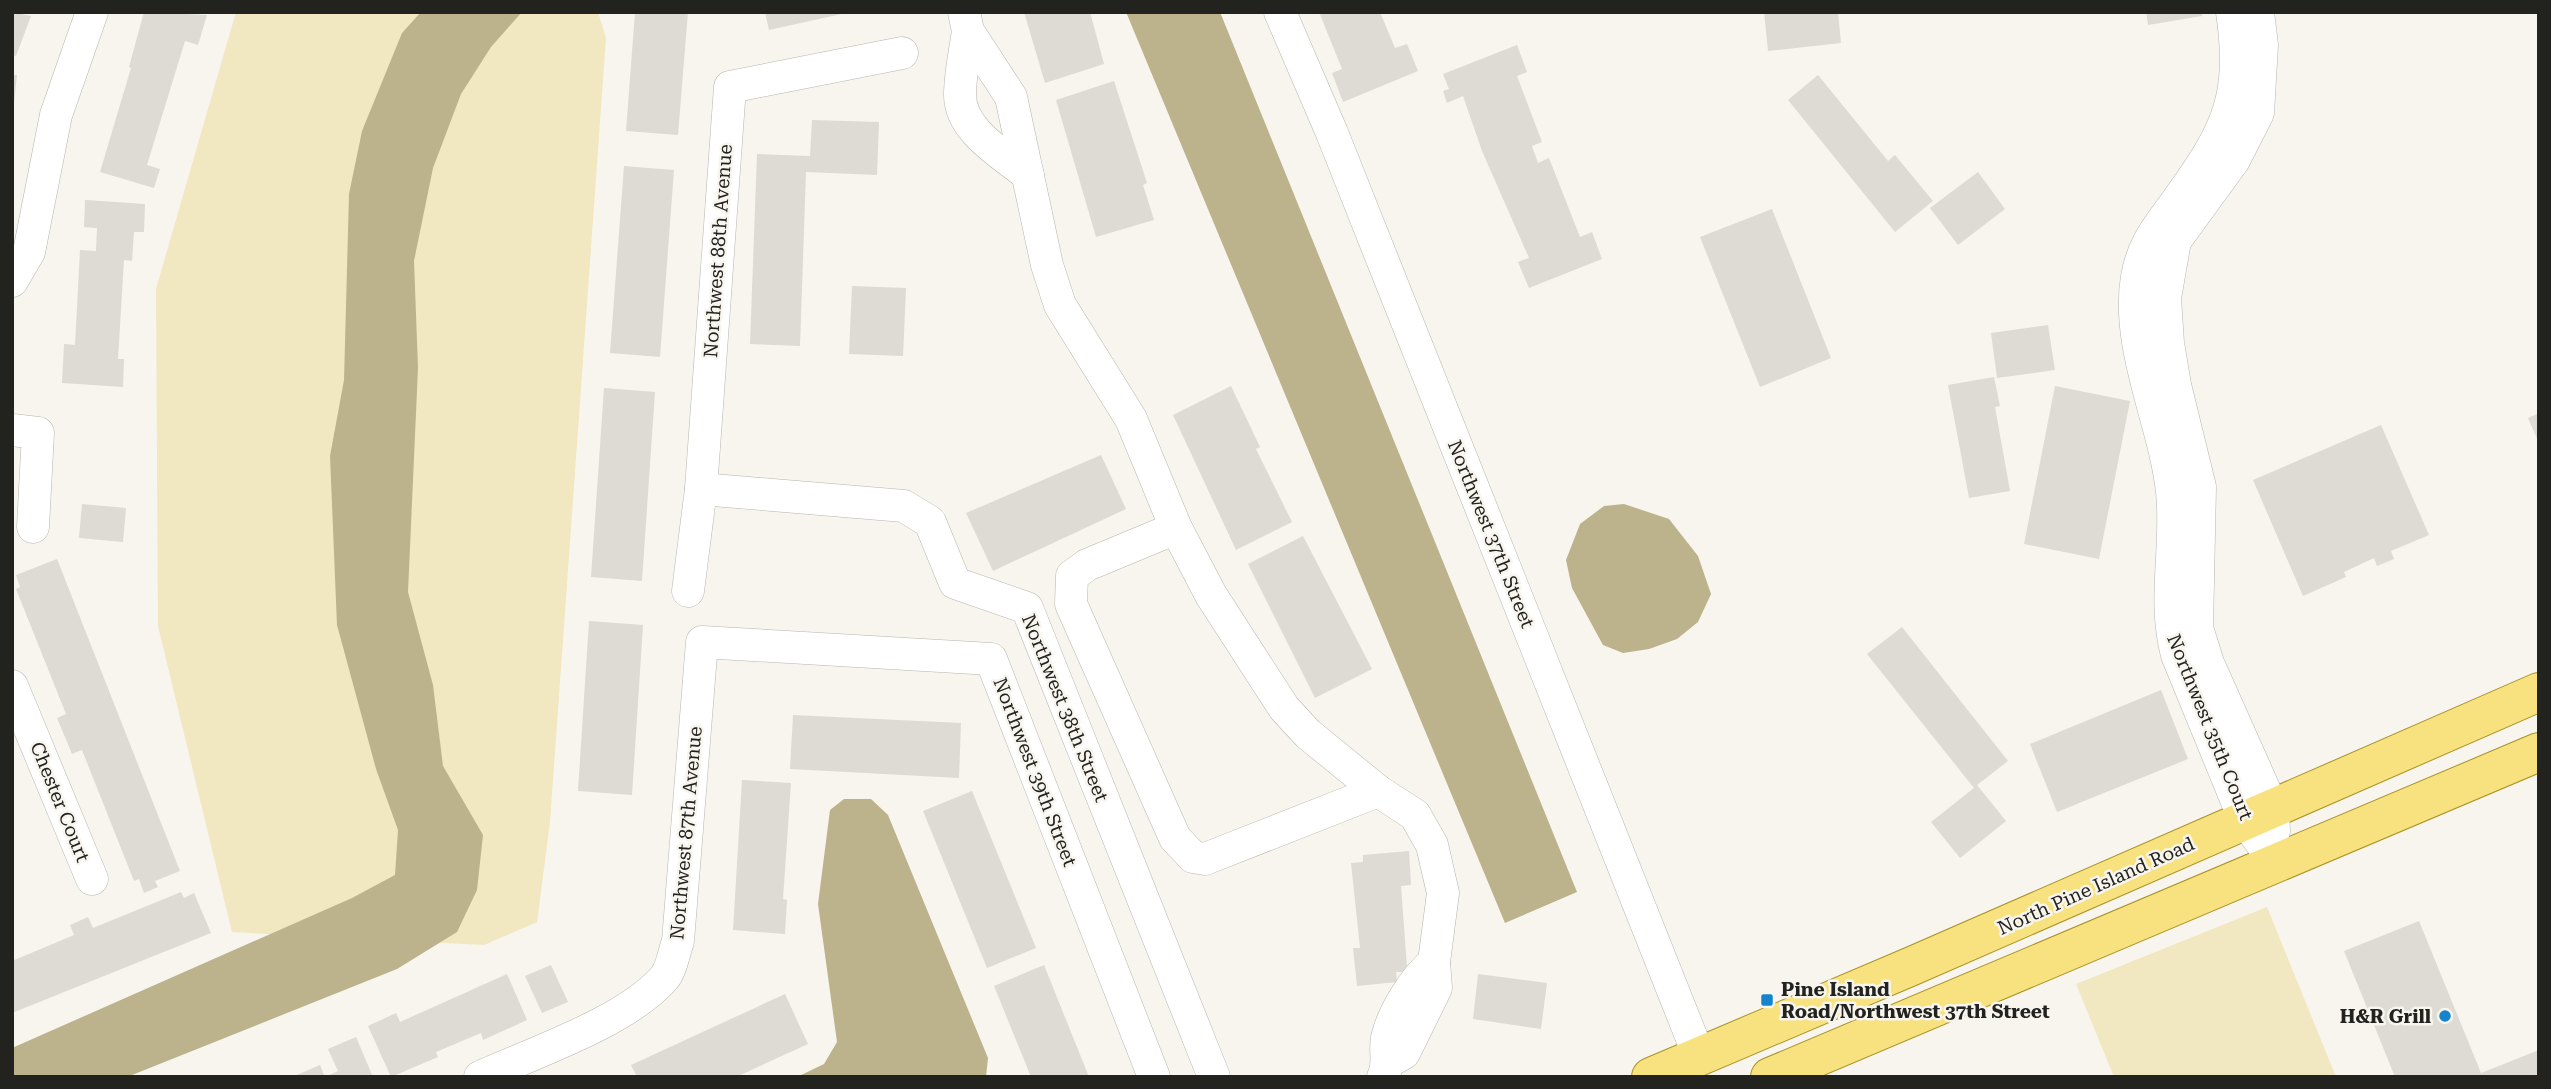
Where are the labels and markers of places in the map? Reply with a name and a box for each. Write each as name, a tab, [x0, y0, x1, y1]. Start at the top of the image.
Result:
place label: Pine Island Road/Northwest 37th Street	[1781, 978, 2050, 1023]
marker: Pine Island Road/Northwest 37th Street	[1759, 992, 1775, 1008]
place label: H&R Grill	[2340, 1005, 2431, 1028]
marker: H&R Grill	[2437, 1008, 2453, 1024]

